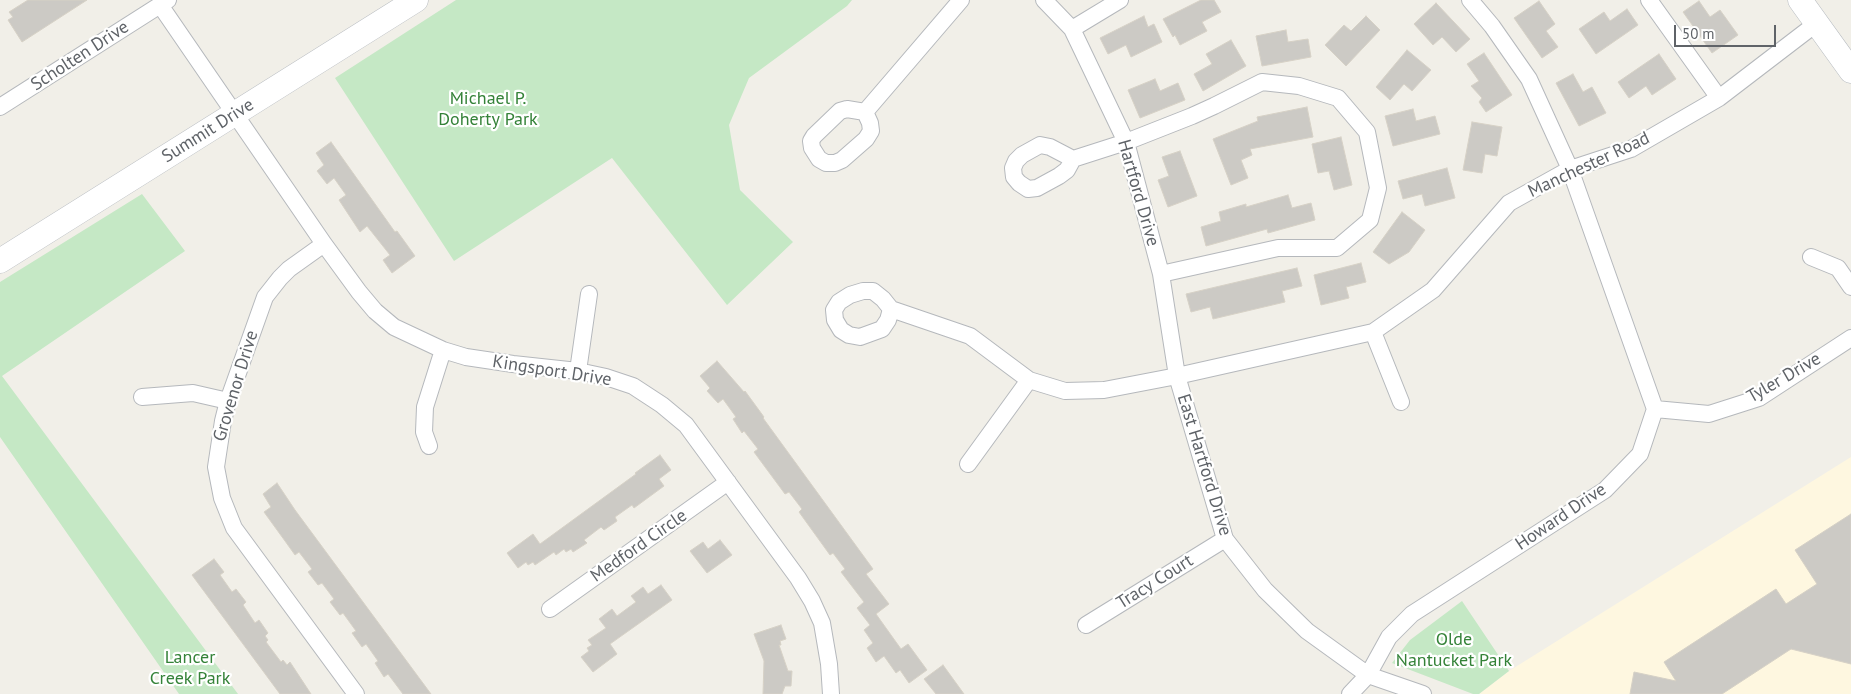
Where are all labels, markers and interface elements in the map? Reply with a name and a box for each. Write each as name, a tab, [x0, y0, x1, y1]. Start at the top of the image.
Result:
scale bar	[1676, 15, 1778, 47]
street label: Scholten Drive	[27, 16, 133, 96]
text: 50 m	[1682, 24, 1715, 43]
park label: Michael P. Doherty Park	[438, 88, 538, 130]
street label: Summit Drive	[158, 94, 258, 168]
street label: Manchester Road	[1525, 127, 1653, 203]
street label: Hartford Drive	[1112, 137, 1164, 249]
street label: Grovenor Drive	[209, 328, 263, 444]
street label: Tyler Drive	[1743, 348, 1825, 408]
street label: Kingsport Drive	[491, 351, 613, 391]
street label: East Hartford Drive	[1172, 392, 1236, 538]
street label: Howard Drive	[1512, 479, 1610, 555]
street label: Medford Circle	[587, 505, 691, 587]
street label: Tracy Court	[1113, 550, 1197, 614]
park label: Olde Nantucket Park	[1396, 629, 1512, 672]
park label: Lancer Creek Park	[150, 647, 230, 690]

